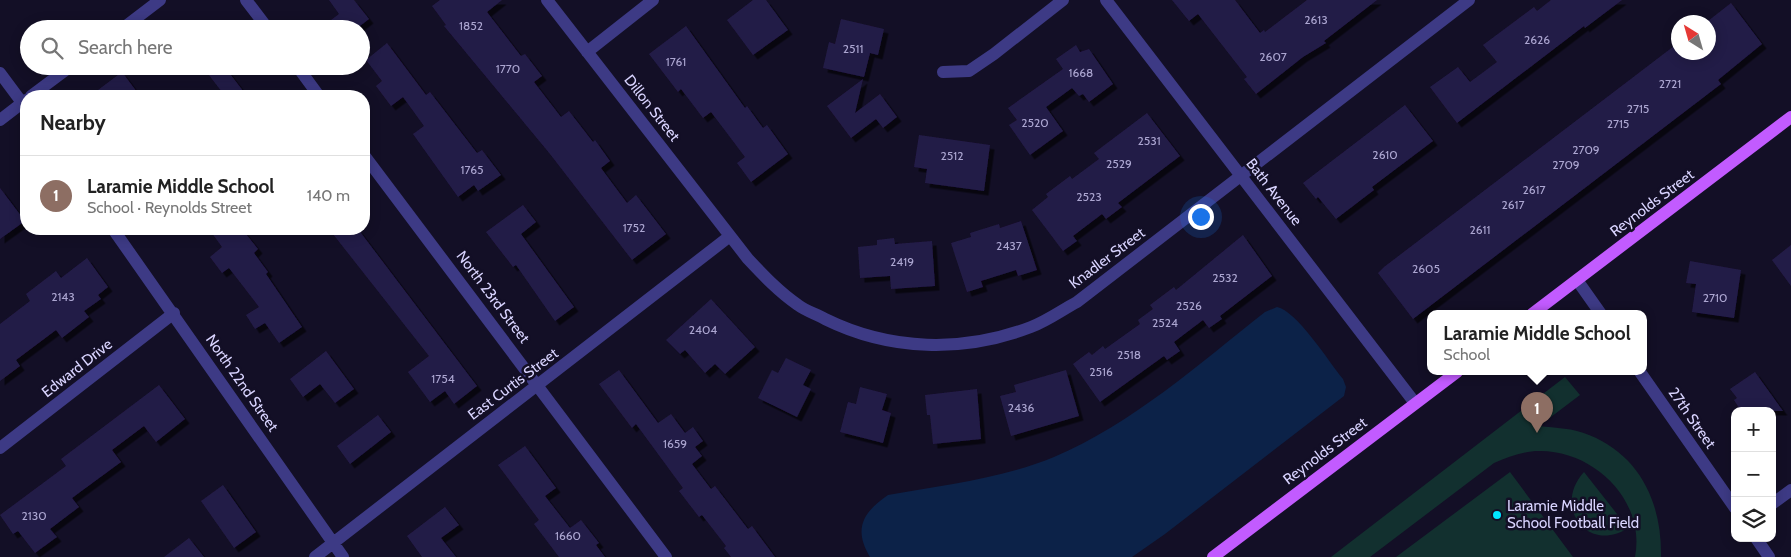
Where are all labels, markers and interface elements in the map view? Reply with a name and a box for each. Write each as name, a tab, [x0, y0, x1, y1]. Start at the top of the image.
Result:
house number: 2613	[1304, 12, 1328, 27]
north arrow	[1671, 15, 1716, 60]
house number: 1852	[459, 18, 483, 33]
search box	[20, 20, 370, 75]
house number: 2626	[1524, 32, 1550, 47]
icon: search	[38, 34, 66, 62]
text: Search here	[78, 36, 172, 59]
house number: 2511	[843, 41, 863, 56]
house number: 2607	[1259, 49, 1287, 64]
house number: 1761	[666, 54, 686, 69]
house number: 1770	[496, 61, 520, 76]
house number: 1668	[1069, 65, 1093, 80]
street label: Dillon Street	[620, 71, 684, 145]
house number: 2721	[1659, 76, 1681, 91]
house number: 2715	[1627, 101, 1649, 116]
text: Nearby	[40, 110, 106, 135]
house number: 2520	[1021, 115, 1049, 130]
house number: 2715	[1607, 116, 1629, 131]
house number: 2531	[1137, 133, 1161, 148]
house number: 2709	[1572, 142, 1600, 157]
house number: 2610	[1372, 147, 1398, 162]
house number: 2512	[941, 148, 963, 163]
street label: Bath Avenue	[1242, 155, 1306, 229]
house number: 2529	[1106, 156, 1132, 171]
house number: 2709	[1552, 157, 1580, 172]
house number: 1765	[461, 162, 483, 177]
street label: Reynolds Street	[1606, 166, 1698, 240]
text: Laramie Middle School	[87, 175, 274, 198]
house number: 2617	[1523, 182, 1545, 197]
text: 1	[53, 186, 59, 205]
text: 140 m	[307, 186, 350, 205]
house number: 2523	[1076, 189, 1102, 204]
house number: 2617	[1502, 197, 1524, 212]
text: School · Reynolds Street	[87, 198, 252, 217]
your location	[1188, 204, 1214, 230]
house number: 1752	[623, 220, 645, 235]
house number: 2611	[1470, 222, 1490, 237]
street label: Knadler Street	[1066, 224, 1148, 292]
house number: 2437	[996, 238, 1022, 253]
street label: North 23rd Street	[453, 247, 533, 347]
house number: 2419	[890, 254, 914, 269]
house number: 2605	[1412, 261, 1440, 276]
house number: 2532	[1212, 270, 1238, 285]
house number: 2143	[51, 289, 75, 304]
house number: 2710	[1703, 290, 1727, 305]
house number: 2526	[1176, 298, 1202, 313]
popup	[1427, 310, 1647, 375]
house number: 2524	[1152, 315, 1178, 330]
house number: 2404	[689, 322, 717, 337]
text: Laramie Middle School	[1443, 322, 1631, 345]
street label: North 22nd Street	[202, 331, 282, 435]
street label: Edward Drive	[38, 335, 116, 401]
street label: East Curtis Street	[464, 344, 562, 424]
text: School	[1443, 345, 1490, 364]
house number: 2518	[1117, 347, 1141, 362]
house number: 2516	[1089, 364, 1113, 379]
house number: 1754	[431, 371, 455, 386]
street label: 27th Street	[1664, 384, 1720, 452]
pin: 1	[1521, 392, 1553, 433]
house number: 2436	[1008, 400, 1034, 415]
map controls	[1731, 407, 1776, 542]
button: +	[1731, 407, 1776, 452]
street label: Reynolds Street	[1279, 414, 1371, 488]
house number: 1659	[663, 436, 687, 451]
button: −	[1731, 452, 1776, 497]
place label: Laramie Middle School Football Field	[1507, 497, 1639, 532]
button: layers	[1731, 497, 1776, 542]
house number: 2130	[21, 508, 47, 523]
marker: Laramie Middle School Football Field	[1491, 509, 1503, 521]
house number: 1660	[555, 528, 581, 543]

